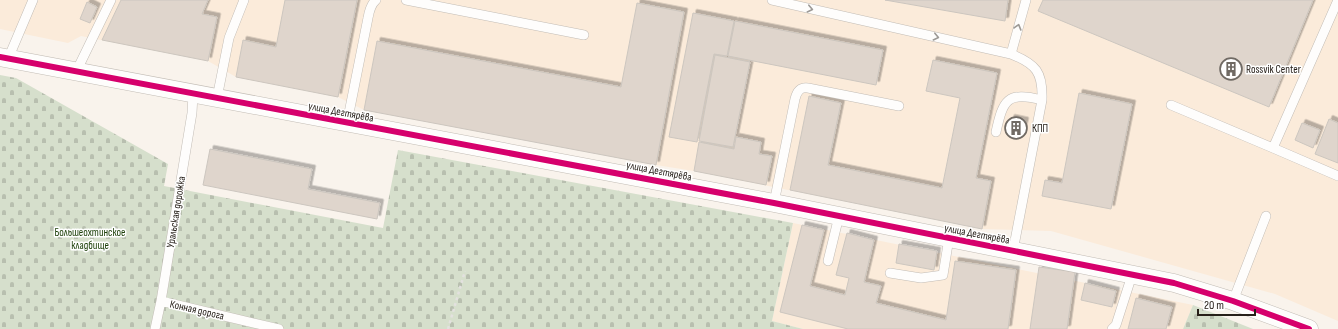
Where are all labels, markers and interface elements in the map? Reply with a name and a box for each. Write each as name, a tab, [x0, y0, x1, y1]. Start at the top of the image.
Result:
one-way arrow	[806, 4, 813, 12]
one-way arrow	[1013, 24, 1022, 31]
one-way arrow	[933, 32, 940, 41]
building icon: Rossvik Center	[1218, 56, 1244, 82]
place label: Rossvik Center	[1246, 63, 1301, 76]
street label: улица Дегтярёва	[307, 99, 375, 125]
building icon: КПП	[1003, 115, 1029, 141]
place label: КПП	[1032, 122, 1048, 135]
street label: улица Дегтярёва	[625, 158, 693, 184]
street label: Уральская дорожка	[164, 175, 188, 249]
street label: улица Дегтярёва	[943, 221, 1011, 247]
park label: Большеохтинское кладбище	[54, 226, 126, 252]
scale bar	[1198, 291, 1255, 317]
street label: Конная дорога	[169, 297, 225, 323]
text: 20 m	[1204, 298, 1224, 313]

